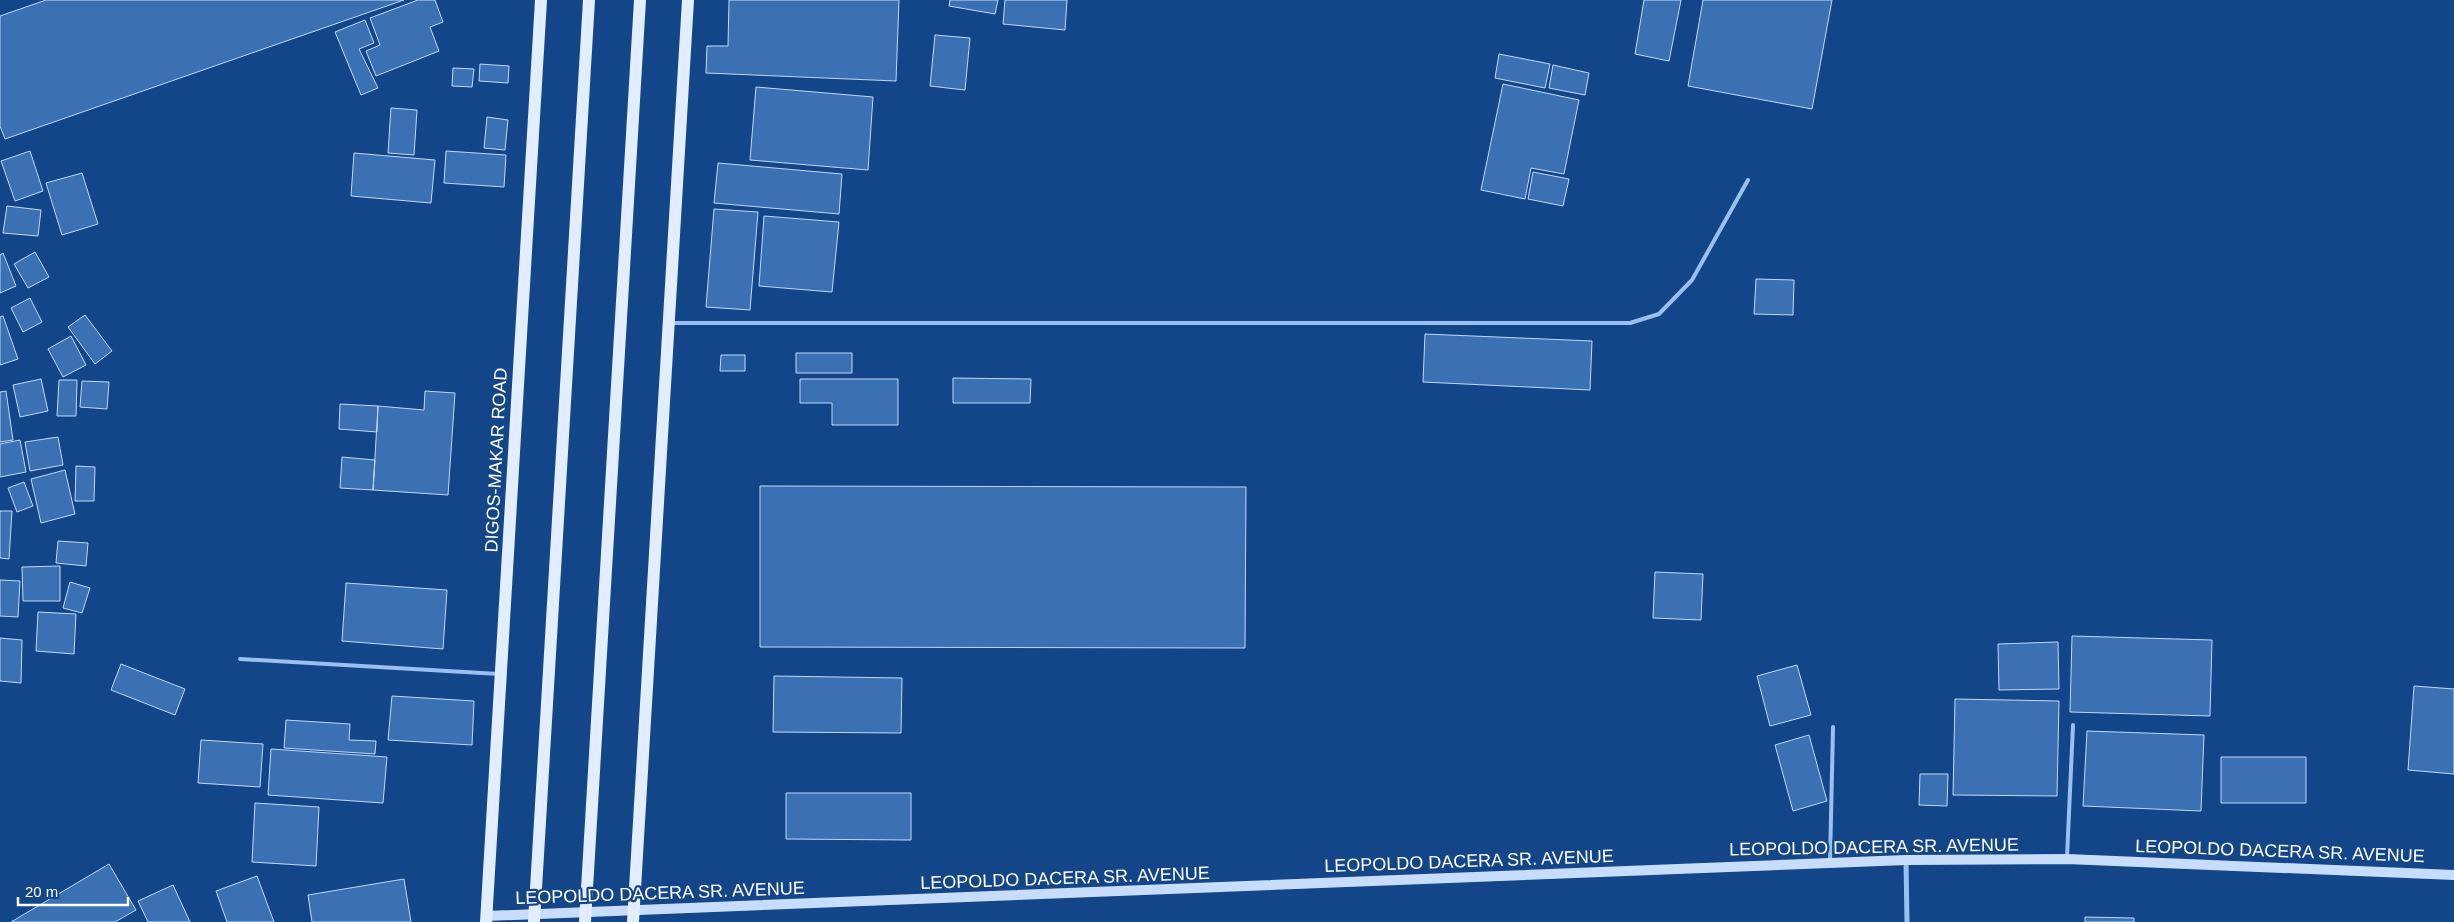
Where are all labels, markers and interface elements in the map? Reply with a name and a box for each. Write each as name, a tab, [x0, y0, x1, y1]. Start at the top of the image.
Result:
street label: DIGOS-MAKAR ROAD	[481, 367, 511, 553]
street label: LEOPOLDO DACERA SR. AVENUE	[1729, 834, 2019, 860]
street label: LEOPOLDO DACERA SR. AVENUE	[2135, 836, 2425, 866]
street label: LEOPOLDO DACERA SR. AVENUE	[1324, 846, 1614, 876]
street label: LEOPOLDO DACERA SR. AVENUE	[920, 863, 1210, 893]
scale bar	[18, 874, 128, 906]
street label: LEOPOLDO DACERA SR. AVENUE	[515, 878, 805, 908]
text: 20 m	[25, 883, 58, 900]

